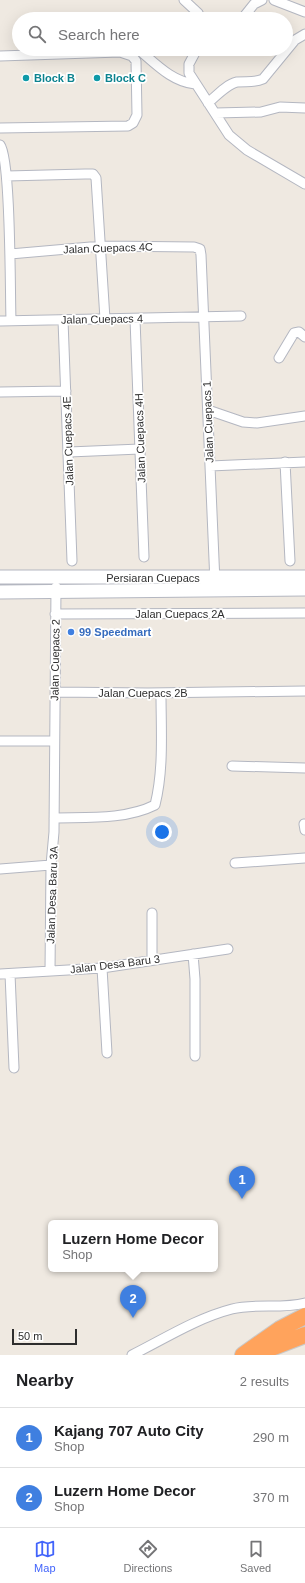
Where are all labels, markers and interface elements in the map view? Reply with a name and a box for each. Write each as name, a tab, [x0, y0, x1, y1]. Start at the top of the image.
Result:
search box	[12, 12, 293, 56]
icon: search	[26, 23, 48, 45]
text: Search here	[58, 26, 140, 43]
place label: Block B	[34, 72, 75, 84]
place label: Block C	[105, 72, 146, 84]
marker: Block B	[21, 73, 31, 83]
marker: Block C	[92, 73, 102, 83]
street label: Jalan Cuepacs 4C	[63, 240, 153, 256]
street label: Jalan Cuepacs 4	[61, 312, 143, 326]
street label: Jalan Cuepacs 1	[201, 381, 215, 463]
street label: Jalan Cuepacs 4H	[132, 393, 148, 483]
street label: Jalan Cuepacs 4E	[60, 396, 76, 486]
street label: Persiaran Cuepacs	[106, 572, 200, 584]
street label: Jalan Cuepacs 2A	[135, 608, 225, 620]
street label: Jalan Cuepacs 2	[48, 619, 62, 701]
place label: 99 Speedmart	[79, 626, 151, 638]
marker: 99 Speedmart	[66, 627, 76, 637]
street label: Jalan Cuepacs 2B	[98, 687, 188, 699]
your location	[152, 822, 172, 842]
street label: Jalan Desa Baru 3A	[44, 845, 60, 944]
street label: Jalan Desa Baru 3	[69, 953, 161, 975]
pin: 1	[229, 1166, 255, 1199]
popup	[48, 1220, 218, 1272]
text: Luzern Home Decor	[62, 1230, 204, 1247]
text: Shop	[62, 1247, 93, 1262]
pin: 2	[120, 1285, 146, 1318]
scale bar	[12, 1327, 77, 1346]
text: 50 m	[18, 1330, 42, 1342]
text: Nearby	[16, 1371, 74, 1390]
text: 2 results	[240, 1374, 289, 1389]
text: Kajang 707 Auto City	[54, 1422, 203, 1439]
text: 1	[25, 1430, 33, 1445]
text: 290 m	[253, 1430, 289, 1445]
text: Shop	[54, 1439, 84, 1454]
text: Luzern Home Decor	[54, 1482, 196, 1499]
text: 2	[25, 1490, 33, 1505]
text: 370 m	[253, 1490, 289, 1505]
text: Shop	[54, 1499, 84, 1514]
tab: Map	[34, 1538, 56, 1574]
tab: Directions	[123, 1538, 172, 1574]
tab: Saved	[240, 1538, 271, 1574]

